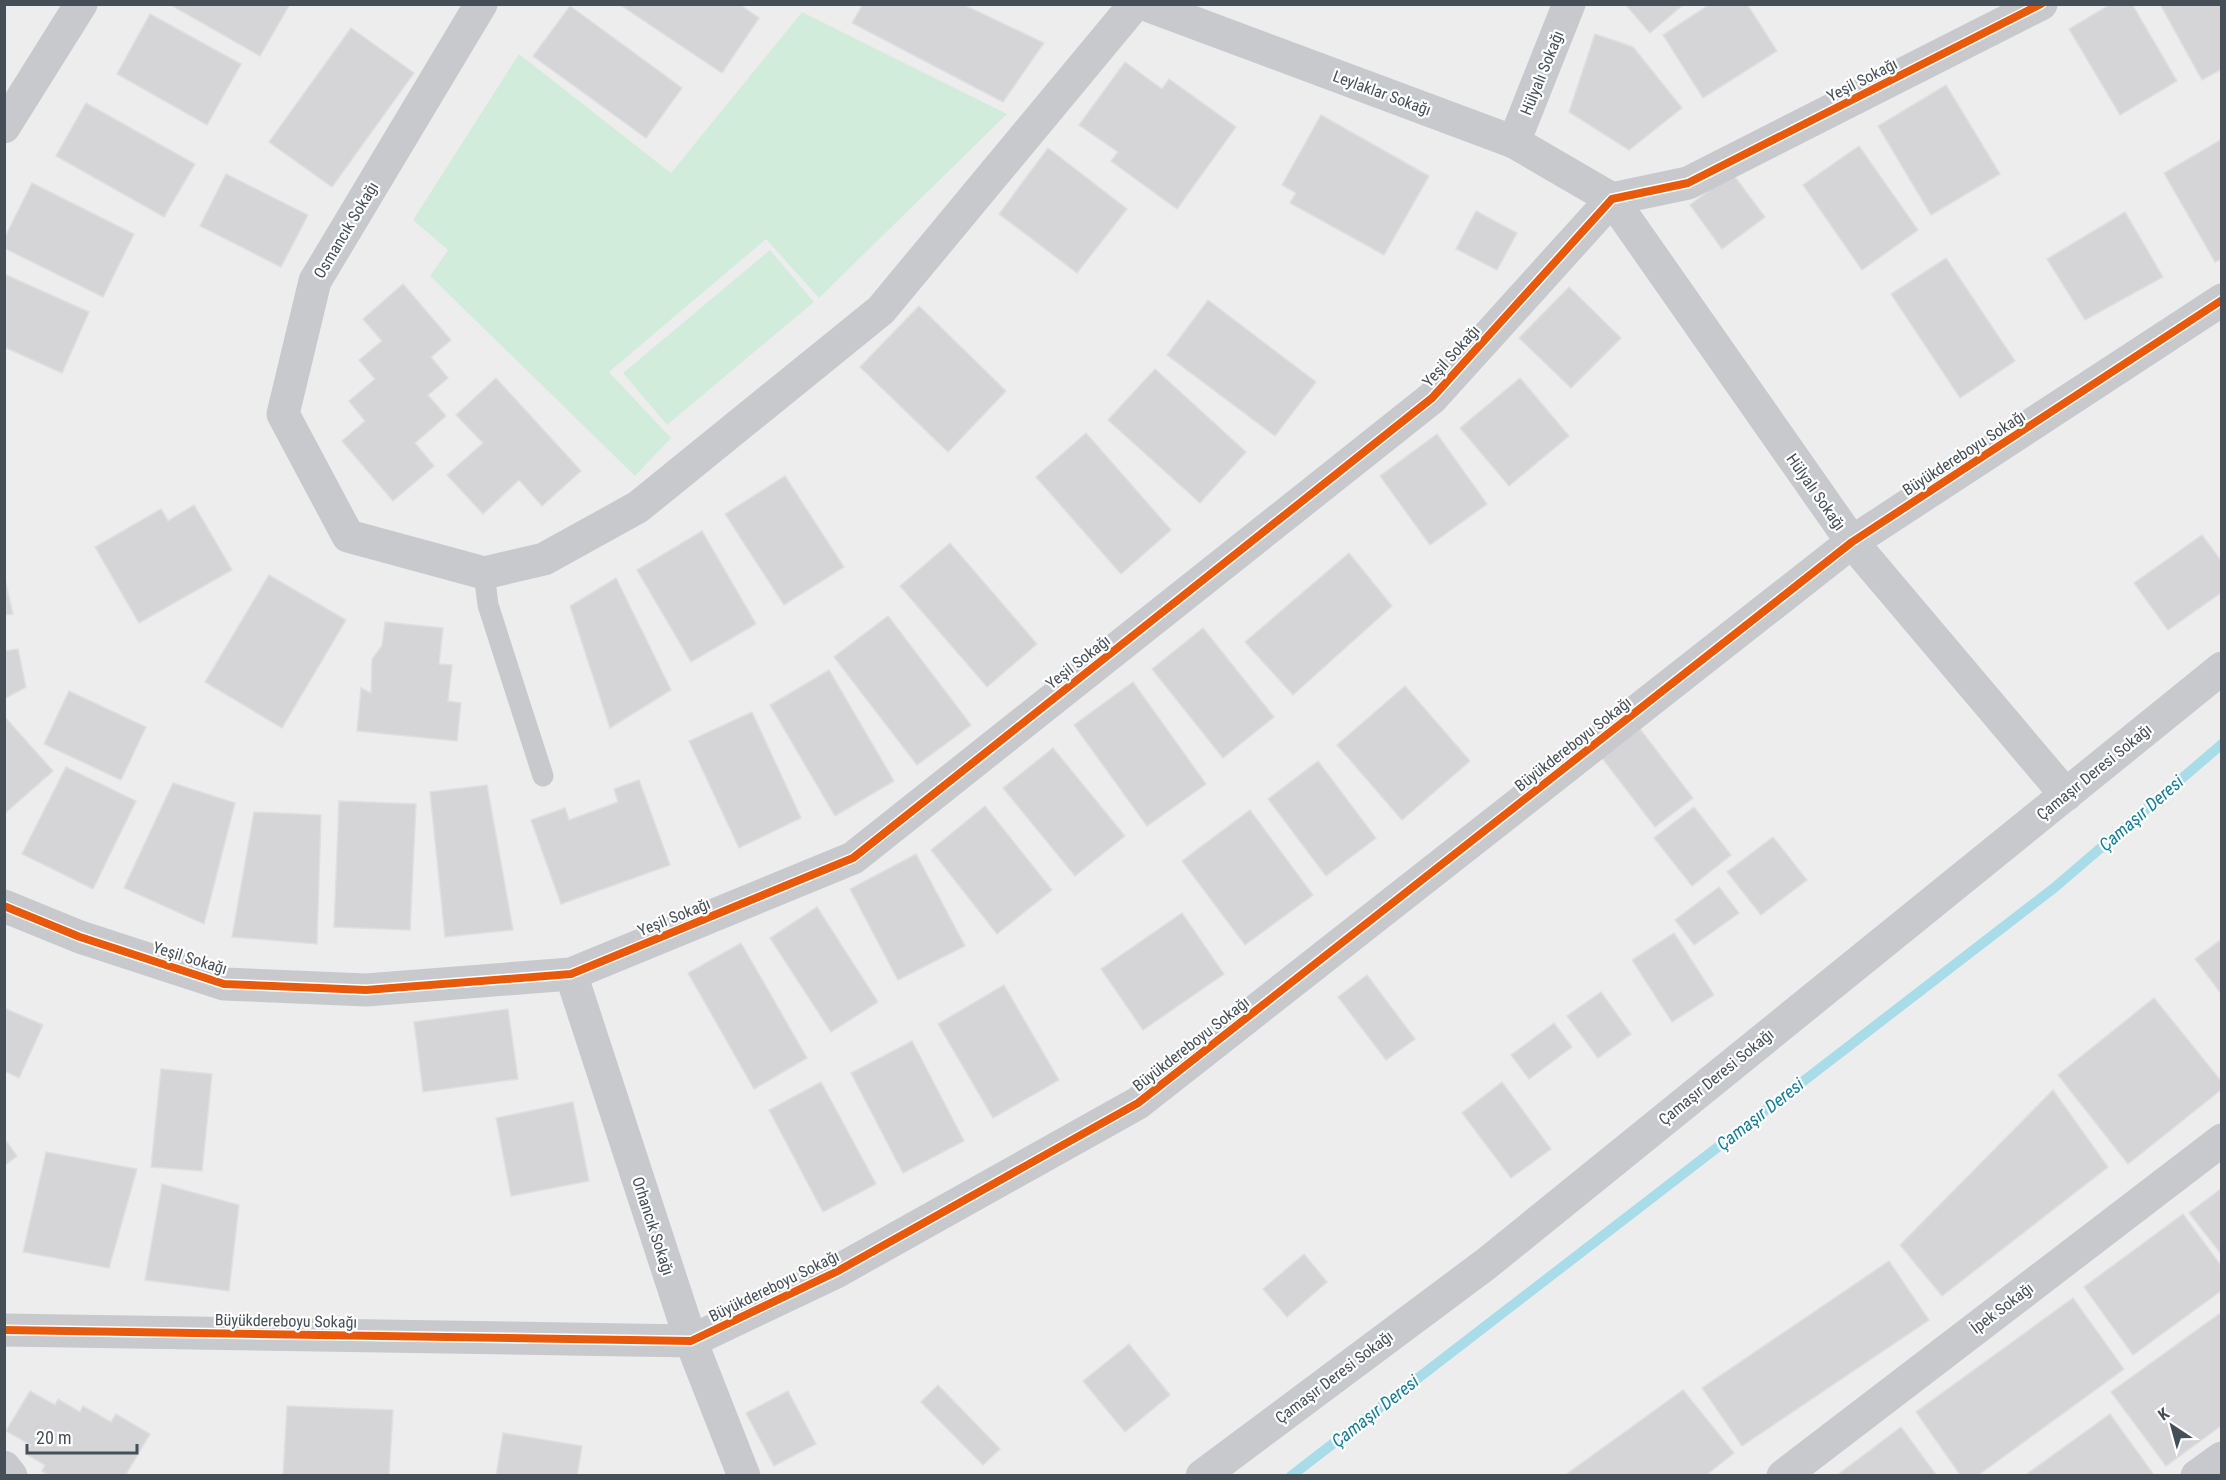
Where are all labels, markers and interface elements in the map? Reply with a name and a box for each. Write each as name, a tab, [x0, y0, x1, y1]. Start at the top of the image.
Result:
street label: Hülyalı Sokağı	[1516, 28, 1568, 118]
street label: Yeşil Sokağı	[1824, 54, 1900, 106]
street label: Leylaklar Sokağı	[1330, 66, 1434, 120]
street label: Osmancık Sokağı	[310, 178, 382, 282]
street label: Yeşil Sokağı	[1418, 321, 1484, 391]
street label: Büyükdereboyu Sokağı	[1899, 406, 2029, 500]
street label: Hülyalı Sokağı	[1783, 450, 1849, 534]
street label: Yeşil Sokağı	[1042, 631, 1114, 693]
street label: Büyükdereboyu Sokağı	[1511, 693, 1635, 795]
street label: Çamaşır Deresi Sokağı	[2033, 720, 2155, 824]
water label: Çamaşır Deresi	[2094, 770, 2188, 856]
street label: Yeşil Sokağı	[635, 894, 713, 940]
street label: Yeşil Sokağı	[151, 938, 229, 978]
street label: Büyükdereboyu Sokağı	[1129, 993, 1253, 1095]
street label: Çamaşır Deresi Sokağı	[1655, 1025, 1777, 1129]
water label: Çamaşır Deresi	[1712, 1073, 1808, 1155]
street label: Orhancık Sokağı	[628, 1174, 678, 1278]
street label: Büyükdereboyu Sokağı	[706, 1246, 842, 1326]
street label: İpek Sokağı	[1967, 1278, 2037, 1338]
street label: Büyükdereboyu Sokağı	[215, 1310, 357, 1332]
street label: Çamaşır Deresi Sokağı	[1271, 1326, 1397, 1428]
water label: Çamaşır Deresi	[1327, 1370, 1423, 1452]
north arrow	[2142, 1396, 2202, 1456]
text: K	[2154, 1404, 2173, 1425]
scale bar	[27, 1417, 136, 1455]
text: 20 m	[36, 1427, 71, 1448]

